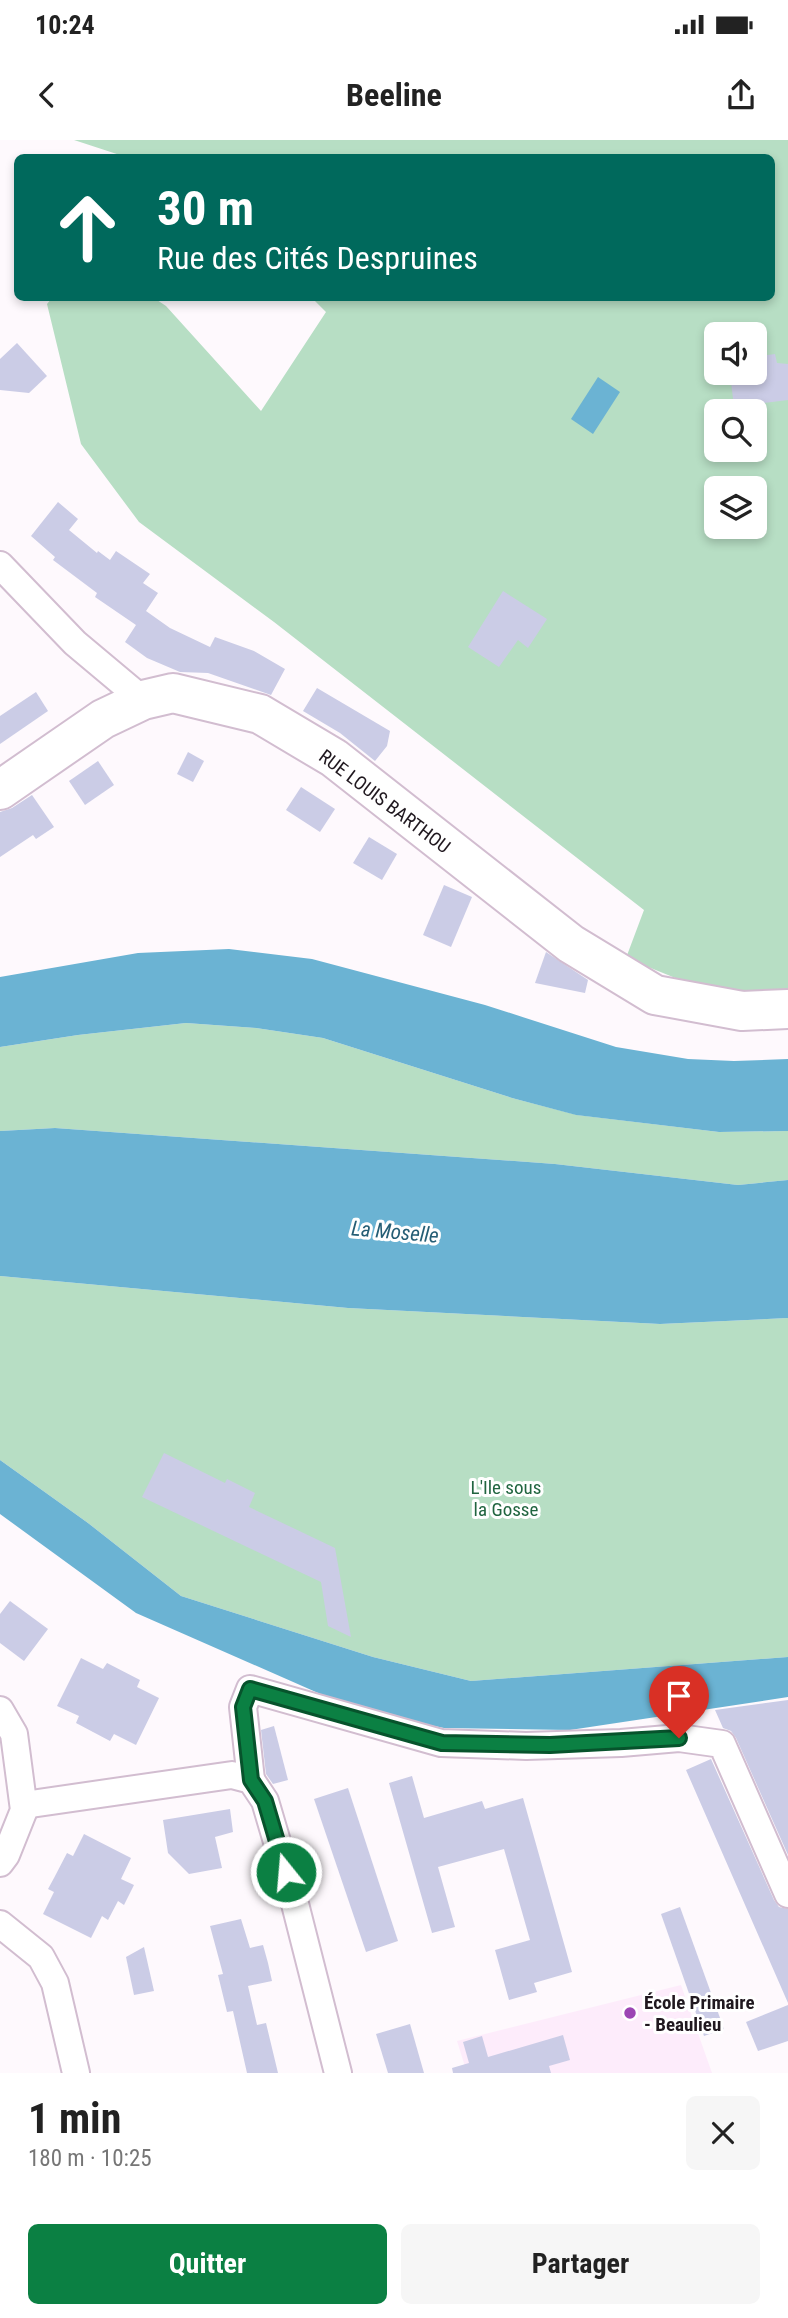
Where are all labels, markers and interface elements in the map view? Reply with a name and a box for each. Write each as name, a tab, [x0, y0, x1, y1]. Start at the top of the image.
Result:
text: 10:24	[35, 10, 95, 40]
icon: back	[28, 76, 66, 114]
text: Beeline	[346, 76, 442, 114]
icon: share	[722, 76, 760, 114]
text: 30 m	[157, 180, 254, 237]
icon: ahead	[42, 182, 133, 273]
text: Rue des Cités Despruines	[157, 239, 478, 277]
map controls	[704, 322, 767, 539]
button: sound	[704, 322, 767, 385]
button: search	[704, 399, 767, 462]
button: layers	[704, 476, 767, 539]
street label: RUE LOUIS BARTHOU	[314, 745, 455, 858]
water label: La Moselle	[350, 1216, 440, 1248]
park label: L'Ile sous la Gosse	[471, 1476, 541, 1521]
pin	[649, 1666, 709, 1738]
icon: arrive	[660, 1677, 698, 1715]
position arrow	[249, 1835, 323, 1909]
place label: École Primaire - Beaulieu	[644, 1991, 755, 2036]
marker: École Primaire - Beaulieu	[622, 2005, 638, 2021]
text: 1 min	[28, 2094, 121, 2143]
button: close	[686, 2096, 760, 2170]
text: 180 m · 10:25	[28, 2145, 152, 2172]
button: Quitter	[28, 2224, 387, 2304]
button: Partager	[401, 2224, 760, 2304]

